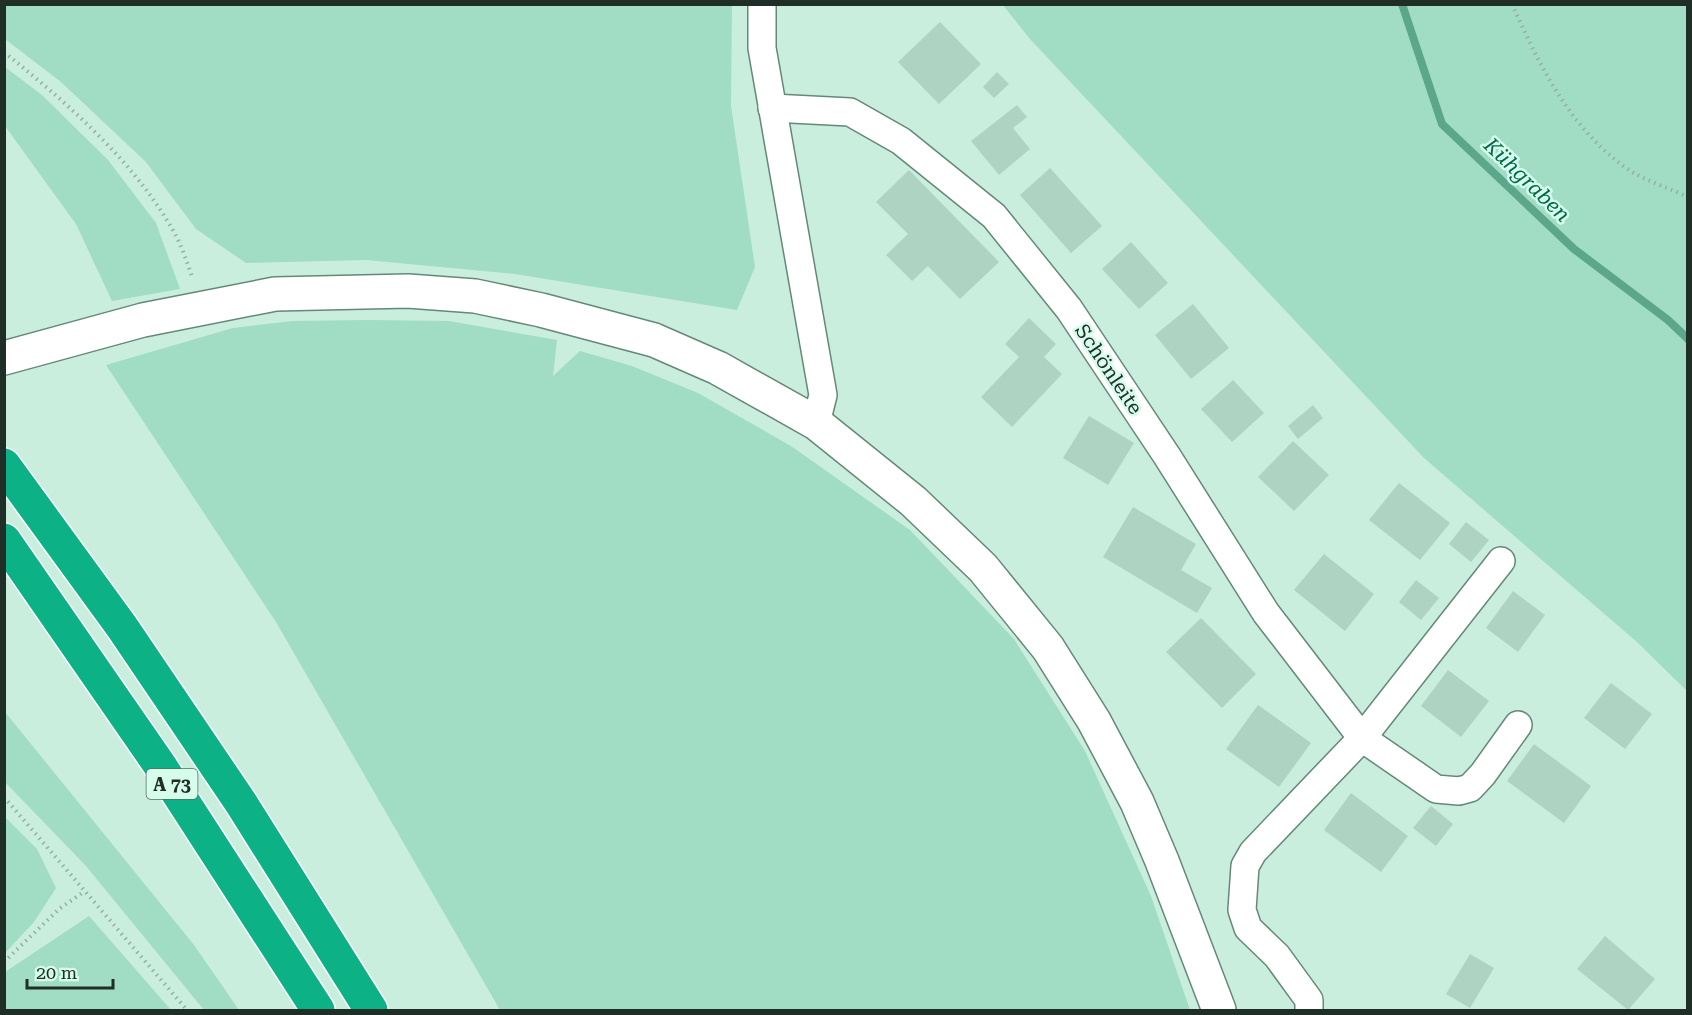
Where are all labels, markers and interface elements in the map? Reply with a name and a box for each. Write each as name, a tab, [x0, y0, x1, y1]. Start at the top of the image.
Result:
water label: Kühgraben	[1478, 132, 1575, 227]
street label: Schönleite	[1070, 319, 1148, 419]
road number: A 73	[146, 769, 198, 799]
scale bar	[27, 952, 112, 990]
text: 20 m	[36, 962, 77, 983]

